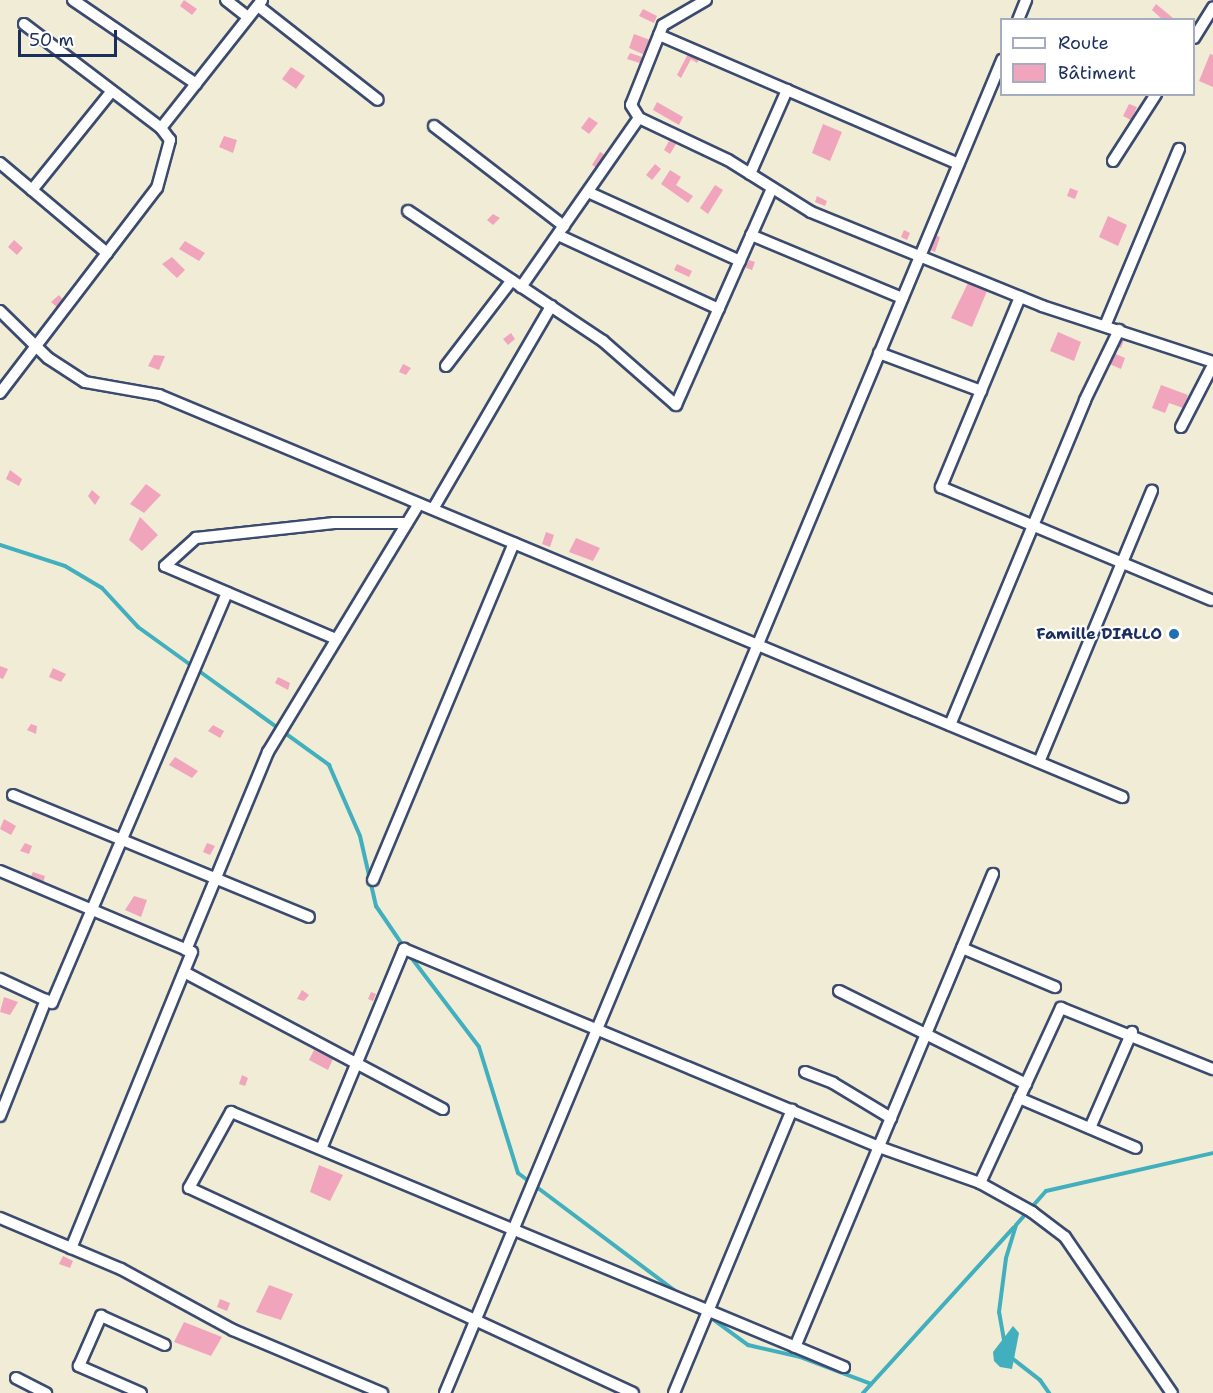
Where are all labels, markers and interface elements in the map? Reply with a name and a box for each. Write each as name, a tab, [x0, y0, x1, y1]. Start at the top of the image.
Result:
scale bar	[21, 18, 120, 56]
legend	[1000, 18, 1195, 96]
text: 50 m	[29, 28, 74, 52]
text: Route	[1058, 31, 1109, 55]
text: Bâtiment	[1058, 61, 1136, 85]
place label: Famille DIALLO	[1036, 624, 1162, 644]
marker: Famille DIALLO	[1167, 627, 1181, 641]

